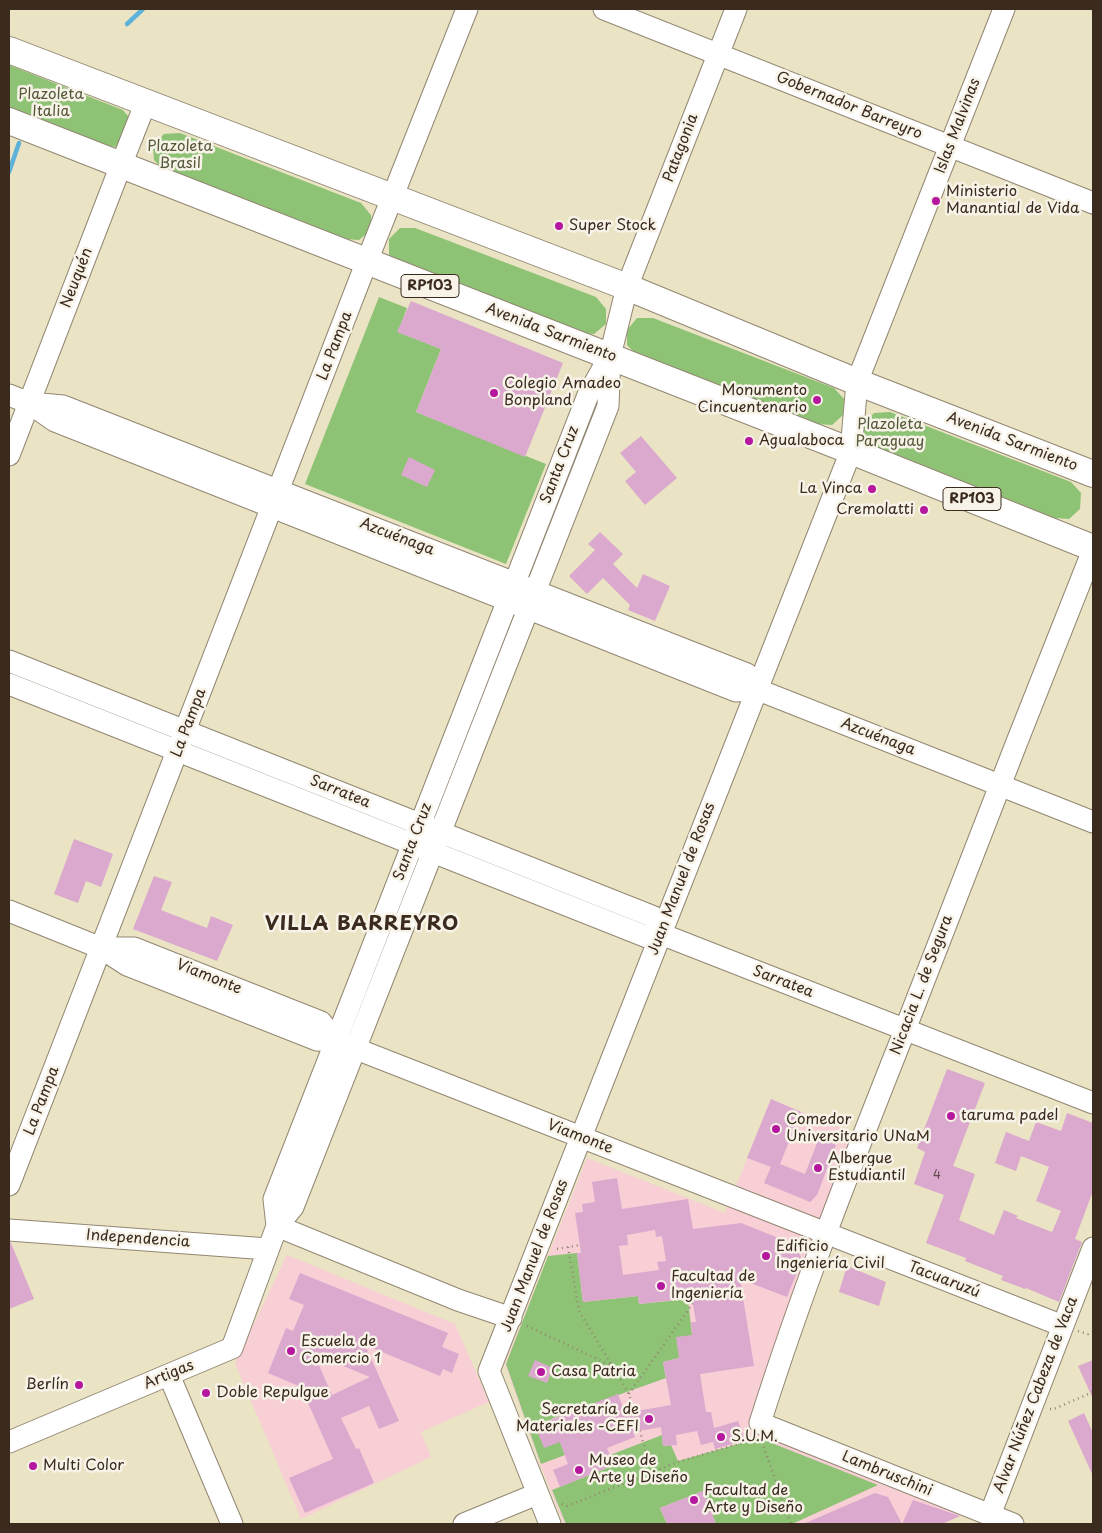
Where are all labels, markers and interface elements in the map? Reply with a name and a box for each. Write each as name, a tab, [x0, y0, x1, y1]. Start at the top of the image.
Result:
street label: Gobernador Barreyro	[773, 68, 925, 144]
street label: Islas Malvinas	[932, 76, 984, 176]
park label: Plazoleta Italia	[18, 86, 84, 121]
street label: Patagonia	[660, 111, 702, 185]
park label: Plazoleta Brasil	[147, 138, 213, 173]
place label: Ministerio Manantial de Vida	[946, 183, 1079, 218]
marker: Ministerio Manantial de Vida	[930, 195, 942, 207]
place label: Super Stock	[569, 217, 656, 235]
marker: Super Stock	[553, 220, 565, 232]
street label: Neuquén	[57, 245, 97, 311]
road number: RP103	[401, 274, 459, 298]
street label: Avenida Sarmiento	[483, 300, 619, 366]
street label: La Pampa	[314, 309, 356, 383]
place label: Colegio Amadeo Bonpland	[504, 375, 621, 410]
place label: Monumento Cincuentenario	[697, 382, 807, 417]
marker: Colegio Amadeo Bonpland	[488, 387, 500, 399]
marker: Monumento Cincuentenario	[811, 394, 823, 406]
street label: Avenida Sarmiento	[944, 409, 1080, 475]
park label: Plazoleta Paraguay	[856, 416, 924, 451]
street label: Santa Cruz	[537, 424, 583, 506]
place label: Agualaboca	[759, 432, 844, 450]
marker: Agualaboca	[743, 435, 755, 447]
place label: La Vinca	[799, 480, 862, 498]
marker: La Vinca	[866, 483, 878, 495]
road number: RP103	[943, 488, 1001, 510]
place label: Cremolatti	[836, 501, 914, 519]
marker: Cremolatti	[918, 504, 930, 516]
street label: Azcuénaga	[357, 515, 437, 559]
street label: La Pampa	[168, 686, 210, 760]
street label: Azcuénaga	[838, 715, 918, 759]
street label: Sarratea	[307, 772, 373, 812]
street label: Juan Manuel de Rosas	[645, 800, 719, 958]
street label: Santa Cruz	[390, 801, 436, 883]
district label: VILLA BARREYRO	[266, 912, 458, 936]
street label: Nicacia L. de Segura	[887, 913, 957, 1057]
street label: Viamonte	[174, 956, 244, 998]
street label: Sarratea	[750, 962, 816, 1002]
street label: La Pampa	[21, 1064, 63, 1138]
place label: taruma padel	[961, 1107, 1058, 1125]
marker: taruma padel	[945, 1110, 957, 1122]
place label: Comedor Universitario UNaM	[786, 1111, 930, 1146]
street label: Viamonte	[545, 1116, 615, 1158]
marker: Comedor Universitario UNaM	[770, 1123, 782, 1135]
place label: Albergue Estudiantil	[828, 1150, 906, 1185]
marker: Albergue Estudiantil	[812, 1162, 824, 1174]
house number: 4	[933, 1169, 941, 1183]
street label: Juan Manuel de Rosas	[498, 1177, 572, 1335]
street label: Independencia	[86, 1226, 190, 1252]
place label: Edificio Ingeniería Civil	[776, 1238, 885, 1273]
marker: Edificio Ingeniería Civil	[760, 1250, 772, 1262]
street label: Tacuaruzú	[906, 1258, 982, 1302]
place label: Facultad de Ingeniería	[671, 1268, 755, 1303]
marker: Facultad de Ingeniería	[655, 1280, 667, 1292]
street label: Alvar Núñez Cabeza de Vaca	[990, 1294, 1082, 1496]
place label: Escuela de Comercio 1	[301, 1333, 381, 1368]
marker: Escuela de Comercio 1	[285, 1345, 297, 1357]
street label: Artigas	[141, 1356, 197, 1394]
place label: Casa Patria	[551, 1363, 636, 1381]
marker: Casa Patria	[535, 1366, 547, 1378]
place label: Berlín	[26, 1376, 69, 1394]
marker: Berlín	[73, 1379, 85, 1391]
place label: Doble Repulgue	[216, 1384, 329, 1402]
marker: Doble Repulgue	[200, 1387, 212, 1399]
place label: Secretaría de Materiales -CEFI	[516, 1401, 639, 1436]
marker: Secretaría de Materiales -CEFI	[643, 1413, 655, 1425]
place label: S.U.M.	[731, 1428, 778, 1446]
marker: S.U.M.	[715, 1431, 727, 1443]
street label: Lambruschini	[839, 1448, 935, 1500]
place label: Museo de Arte y Diseño	[589, 1452, 688, 1487]
place label: Multi Color	[43, 1457, 124, 1475]
marker: Multi Color	[27, 1460, 39, 1472]
marker: Museo de Arte y Diseño	[573, 1464, 585, 1476]
place label: Facultad de Arte y Diseño	[704, 1482, 803, 1517]
marker: Facultad de Arte y Diseño	[688, 1494, 700, 1506]

